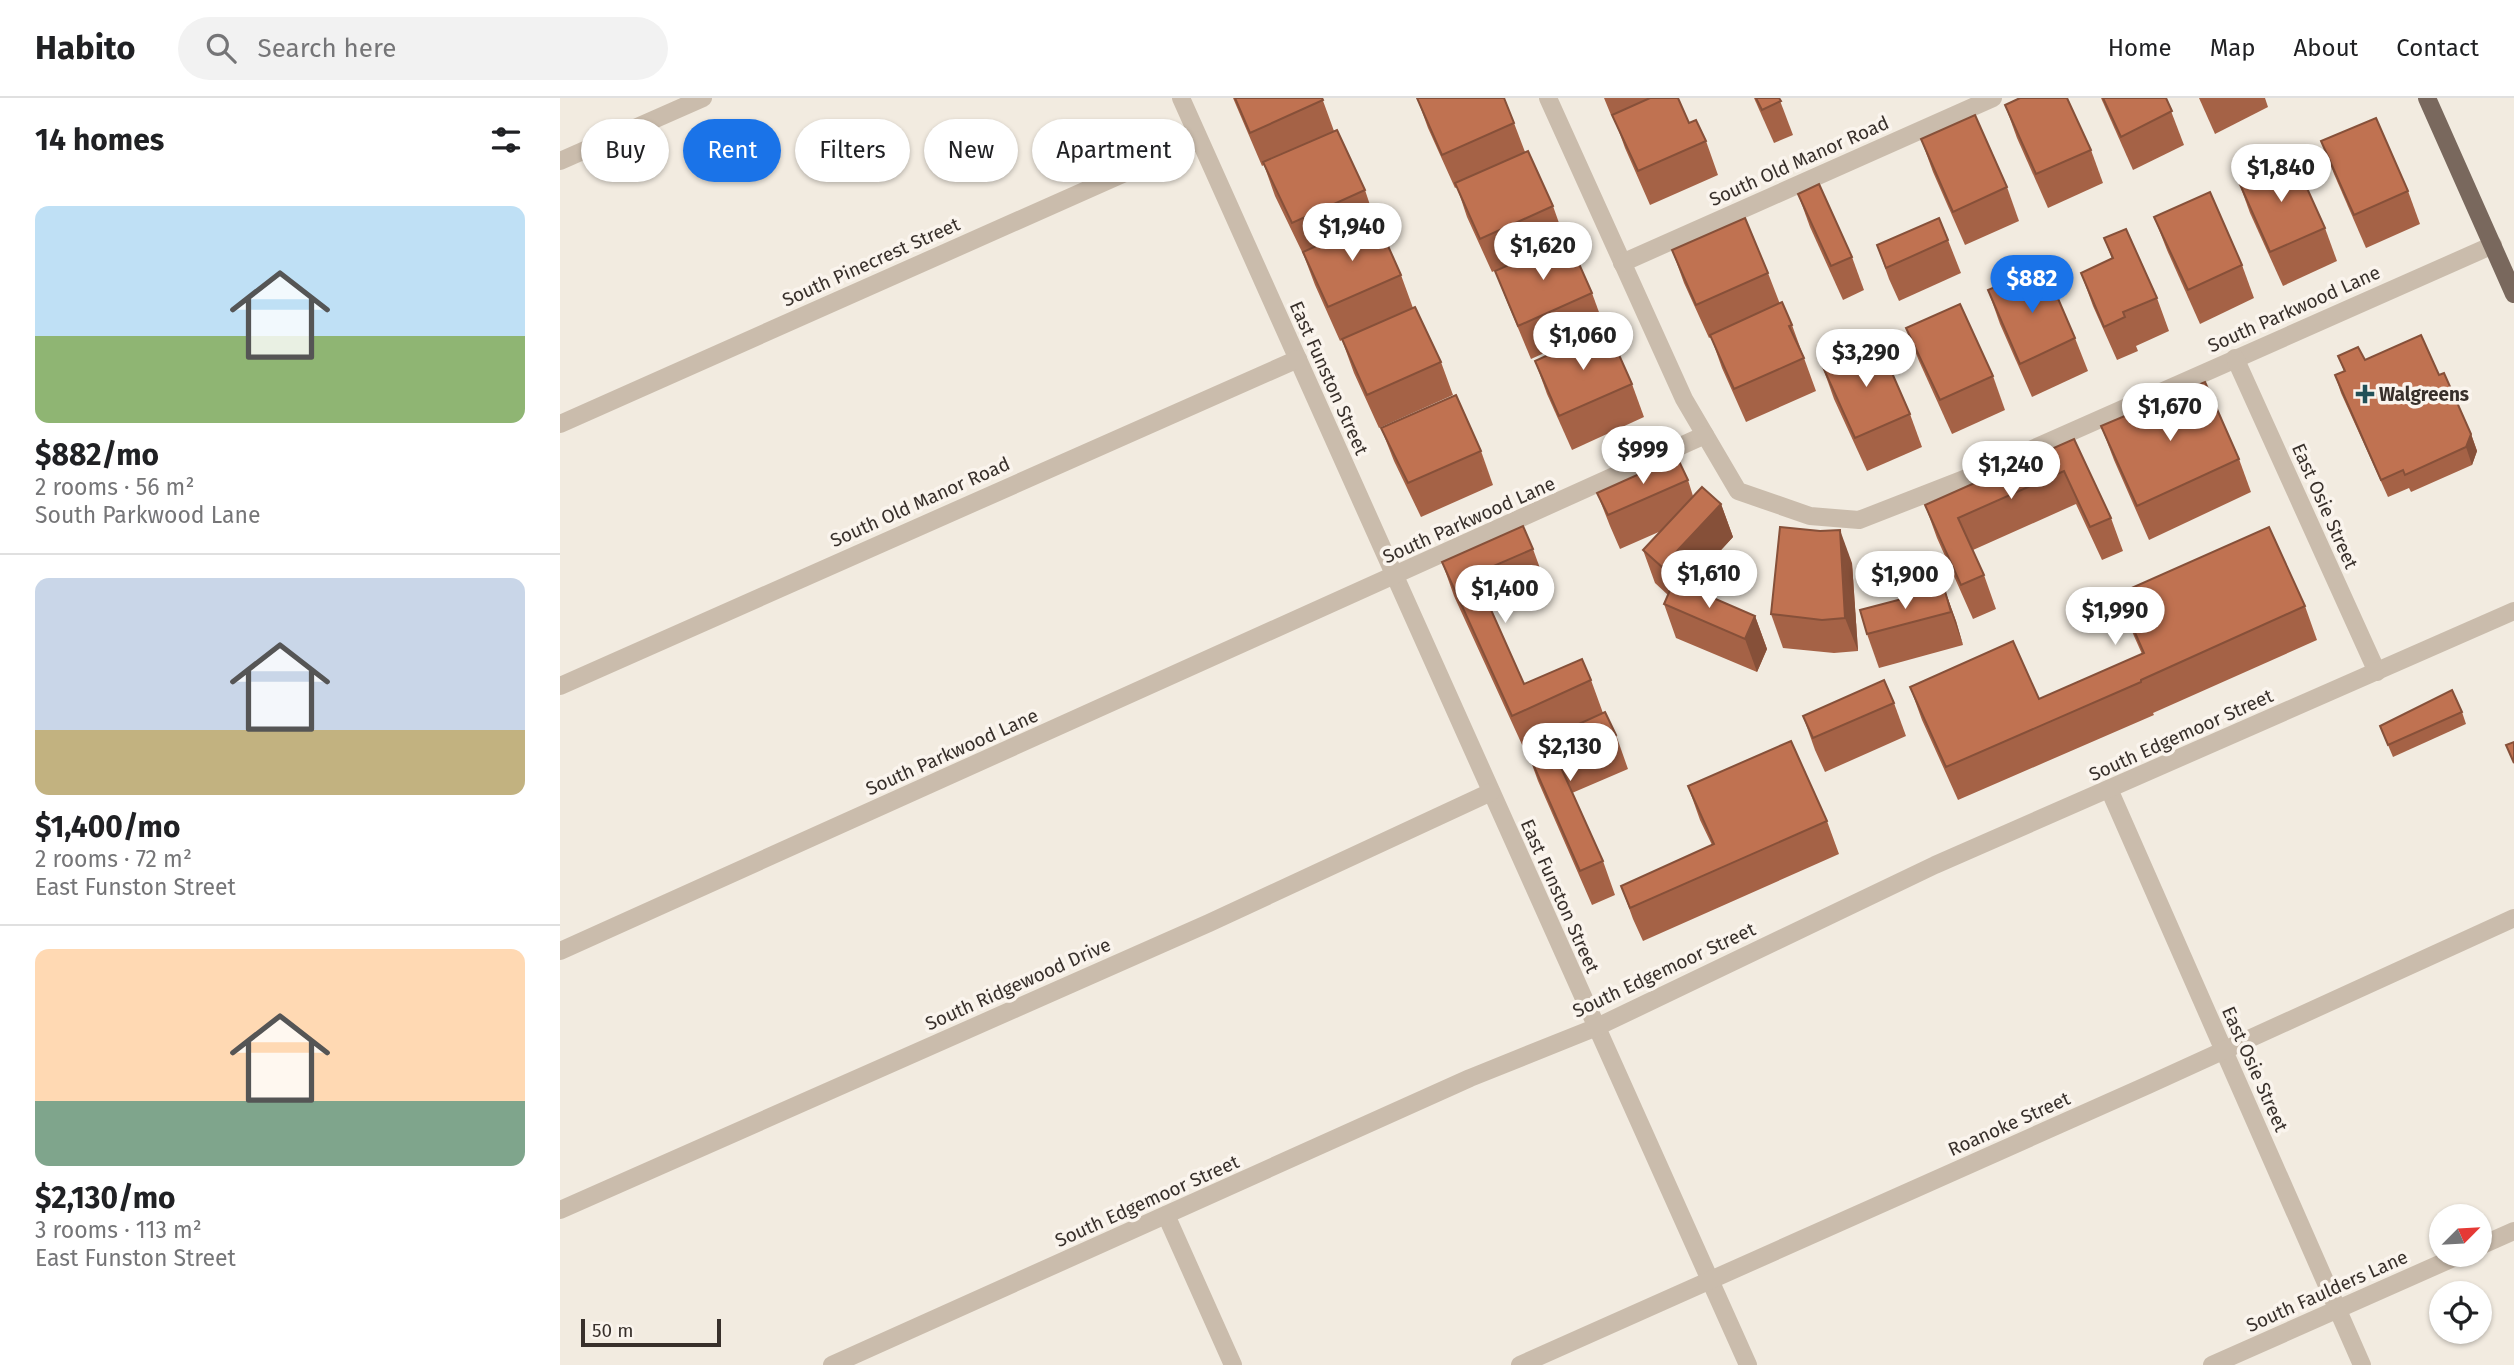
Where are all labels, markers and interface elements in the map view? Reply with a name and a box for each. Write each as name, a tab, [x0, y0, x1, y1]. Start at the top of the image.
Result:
search box	[178, 17, 668, 80]
text: Habito	[35, 28, 136, 68]
icon: search	[202, 29, 240, 67]
text: Search here	[258, 33, 396, 64]
text: Home	[2108, 34, 2172, 62]
text: Map	[2210, 34, 2256, 62]
text: About	[2294, 34, 2358, 62]
text: Contact	[2396, 34, 2479, 62]
street label: South Old Manor Road	[1706, 111, 1892, 211]
chip: Buy	[581, 119, 669, 182]
chip: Rent	[683, 119, 781, 182]
chip: Filters	[795, 119, 910, 182]
chip: New	[924, 119, 1018, 182]
chip: Apartment	[1032, 119, 1195, 182]
icon: filters	[487, 121, 525, 159]
text: 14 homes	[35, 122, 164, 158]
pin: $1,840	[2224, 144, 2338, 204]
text: $1,840	[2247, 153, 2315, 181]
pin: $1,940	[1295, 204, 1409, 263]
street label: South Pinecrest Street	[779, 212, 963, 312]
text: $1,940	[1319, 212, 1385, 240]
pin: $1,620	[1486, 222, 1600, 282]
text: $1,620	[1510, 231, 1576, 259]
icon: home	[217, 252, 343, 378]
pin: $882	[1991, 256, 2073, 315]
street label: South Parkwood Lane	[2204, 261, 2384, 357]
text: $882	[2006, 264, 2058, 292]
street label: East Funston Street	[1285, 298, 1373, 459]
pin: $1,060	[1526, 313, 1640, 372]
text: $1,060	[1549, 321, 1617, 349]
pin: $3,290	[1809, 330, 1923, 389]
text: $3,290	[1832, 338, 1900, 366]
place label: Walgreens	[2379, 383, 2469, 406]
pin: $1,670	[2113, 384, 2227, 443]
marker: Walgreens	[2357, 386, 2373, 402]
text: $1,670	[2138, 392, 2202, 420]
pin: $999	[1602, 426, 1684, 486]
text: $999	[1618, 435, 1668, 463]
text: $882/mo	[35, 437, 159, 473]
street label: East Osie Street	[2287, 440, 2363, 573]
pin: $1,240	[1954, 442, 2068, 501]
text: $1,240	[1978, 450, 2044, 478]
street label: South Old Manor Road	[827, 452, 1013, 552]
street label: South Parkwood Lane	[1379, 472, 1559, 568]
text: 2 rooms · 56 m²	[35, 473, 194, 501]
text: South Parkwood Lane	[35, 501, 260, 529]
pin: $1,610	[1652, 550, 1766, 610]
pin: $1,900	[1848, 552, 1962, 611]
text: $1,610	[1677, 559, 1741, 587]
text: $1,900	[1871, 560, 1939, 588]
pin: $1,400	[1448, 566, 1562, 625]
text: $1,400	[1471, 574, 1539, 602]
pin: $1,990	[2058, 588, 2172, 647]
text: $1,990	[2082, 596, 2148, 624]
icon: home	[217, 624, 343, 750]
street label: South Edgemoor Street	[2085, 684, 2277, 786]
street label: South Parkwood Lane	[862, 704, 1042, 800]
pin: $2,130	[1513, 724, 1627, 783]
text: $2,130	[1538, 732, 1602, 760]
text: $1,400/mo	[35, 809, 180, 845]
street label: East Funston Street	[1516, 816, 1604, 977]
text: 2 rooms · 72 m²	[35, 845, 192, 873]
text: East Funston Street	[35, 873, 236, 901]
street label: South Edgemoor Street	[1569, 917, 1759, 1022]
street label: South Ridgewood Drive	[922, 933, 1114, 1035]
icon: home	[217, 995, 343, 1121]
street label: East Osie Street	[2217, 1003, 2293, 1136]
street label: Roanoke Street	[1944, 1087, 2074, 1161]
street label: South Edgemoor Street	[1051, 1150, 1243, 1252]
text: $2,130/mo	[35, 1180, 176, 1216]
north arrow	[2429, 1204, 2492, 1267]
map controls	[2429, 1204, 2492, 1344]
text: 3 rooms · 113 m²	[35, 1216, 202, 1244]
text: East Funston Street	[35, 1244, 236, 1272]
street label: South Faulders Lane	[2243, 1245, 2411, 1337]
button: locate	[2429, 1281, 2492, 1344]
scale bar	[581, 1316, 721, 1348]
text: 50 m	[592, 1319, 633, 1342]

